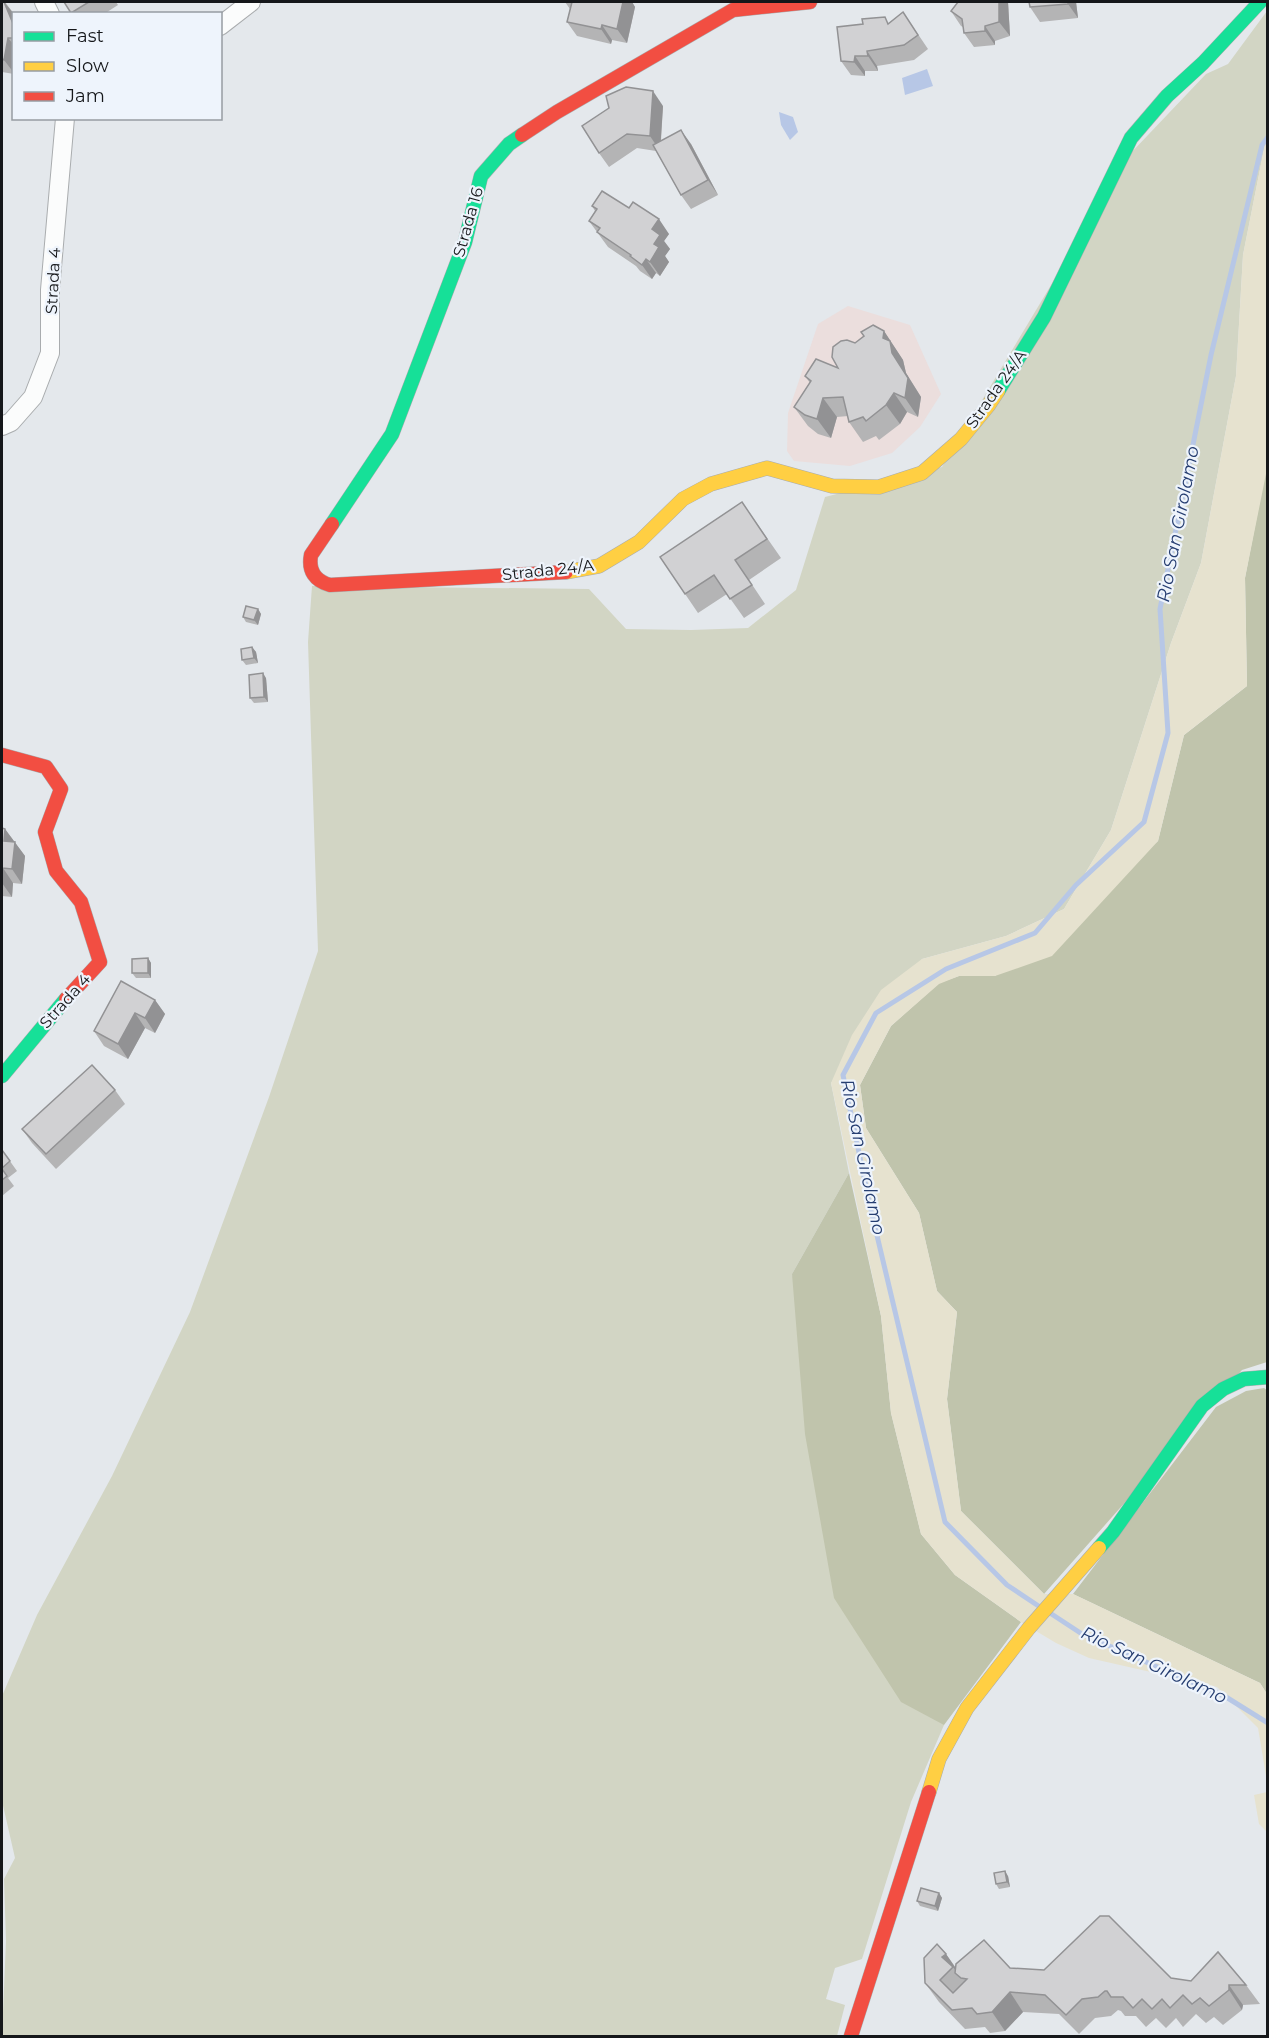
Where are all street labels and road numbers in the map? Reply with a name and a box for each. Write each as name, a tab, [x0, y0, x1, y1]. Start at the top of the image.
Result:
street label: Strada 16	[449, 185, 487, 259]
street label: Strada 4	[42, 247, 64, 315]
street label: Strada 24/A	[962, 345, 1030, 432]
street label: Strada 24/A	[501, 556, 595, 584]
street label: Strada 4	[36, 970, 95, 1032]

